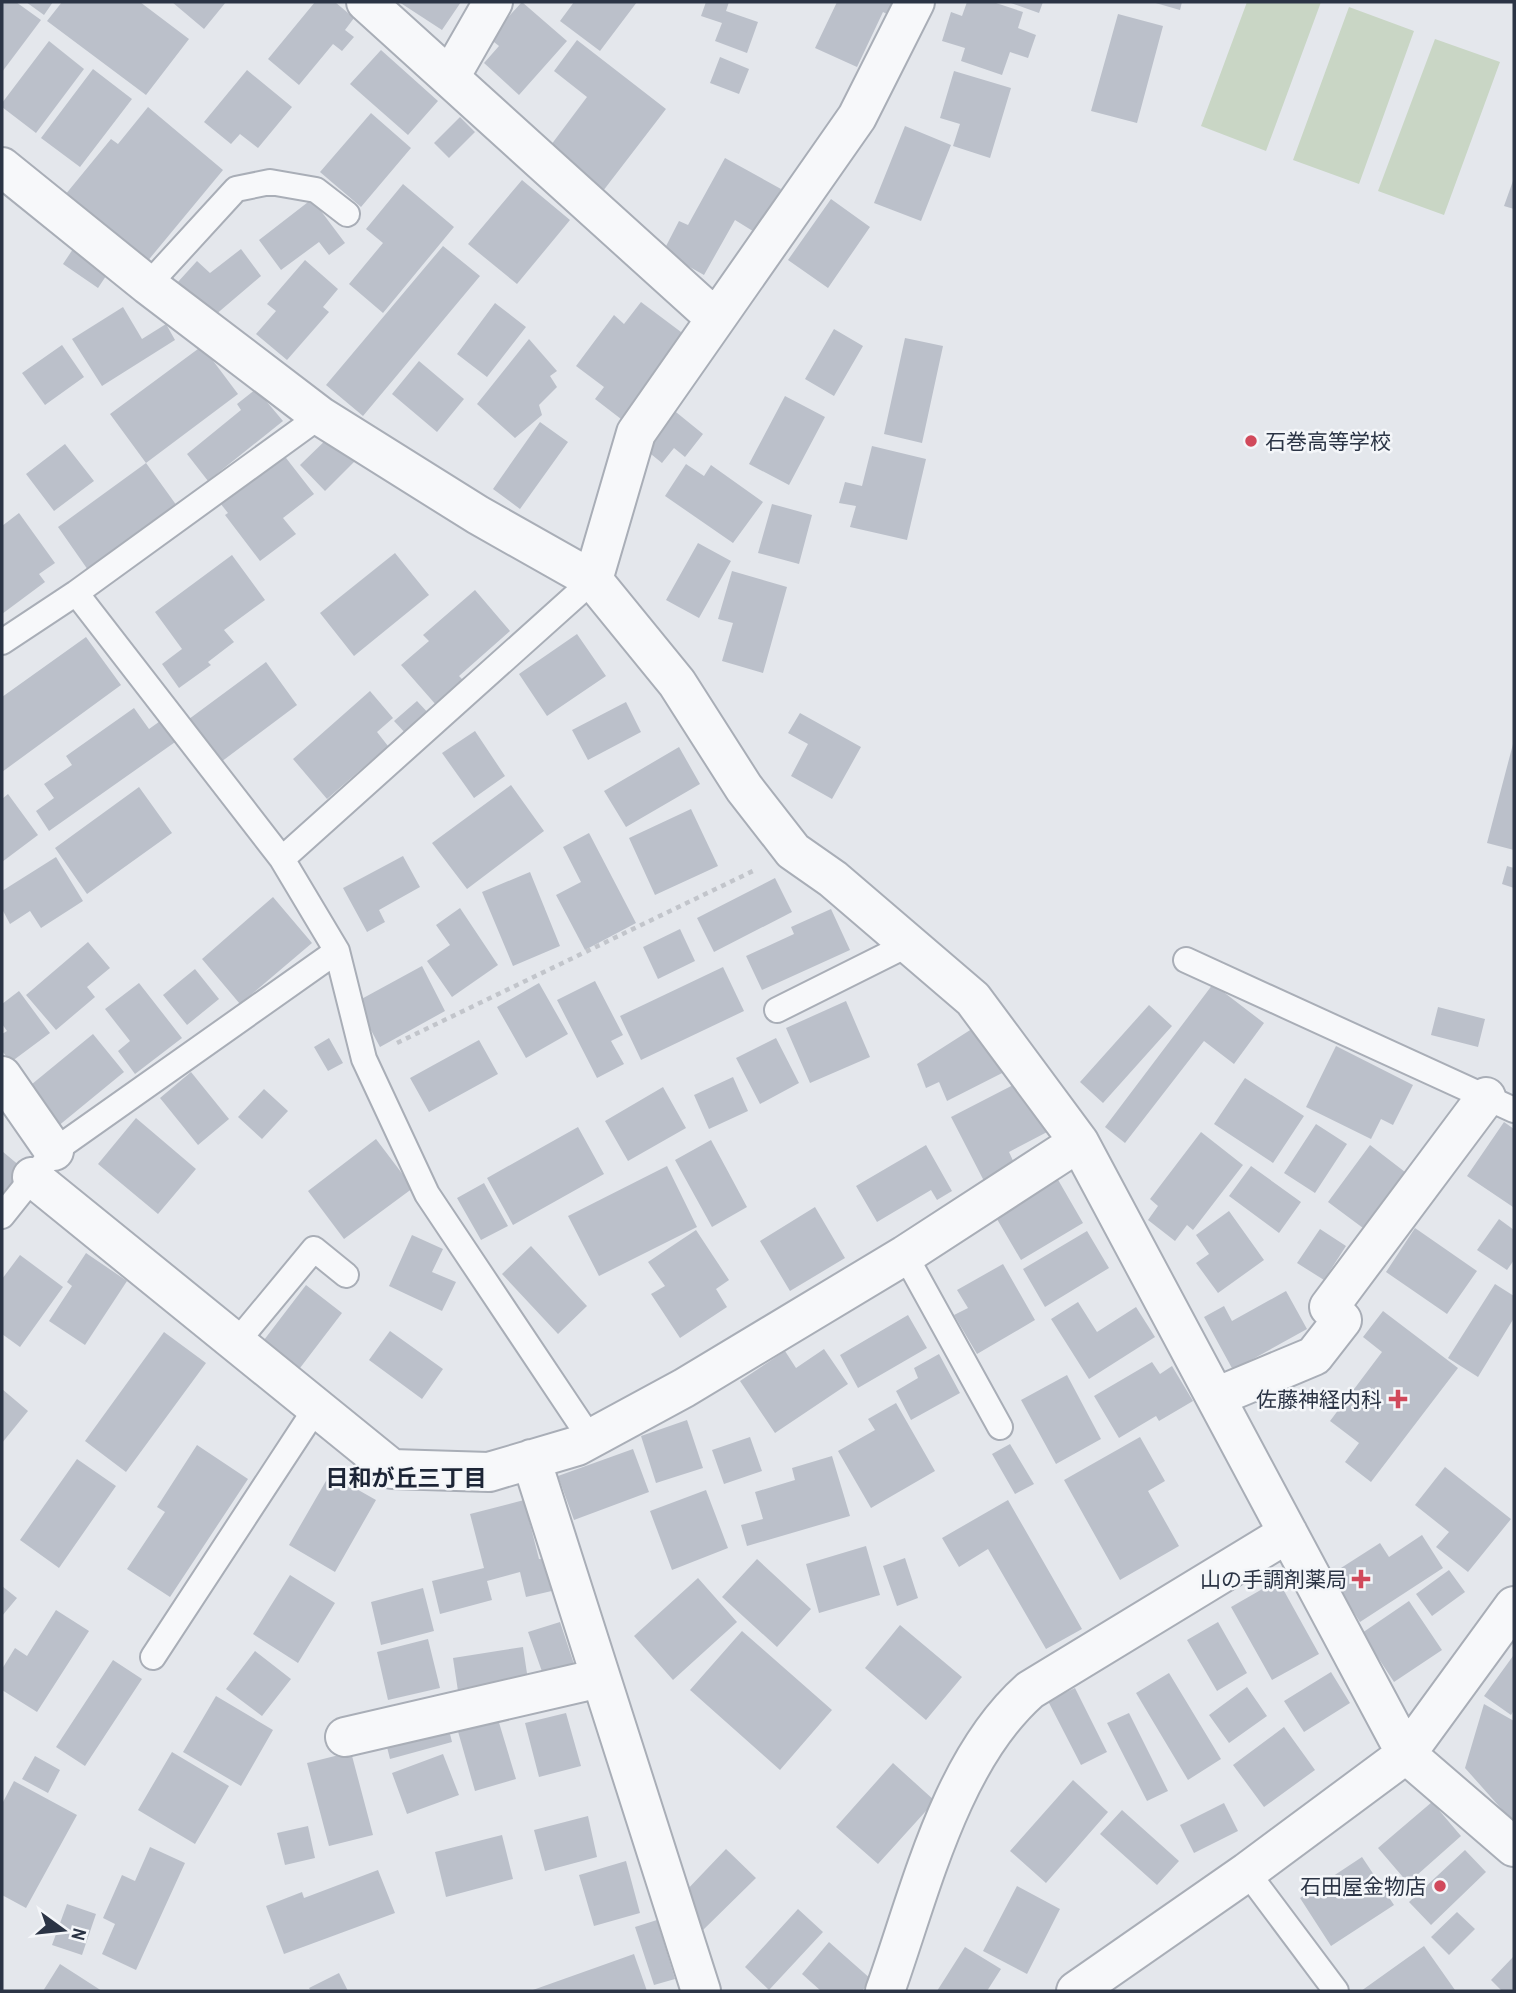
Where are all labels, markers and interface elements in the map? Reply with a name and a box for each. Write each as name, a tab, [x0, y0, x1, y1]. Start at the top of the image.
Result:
place label: 石巻高等学校	[1265, 427, 1391, 456]
marker: 石巻高等学校	[1243, 433, 1259, 449]
place label: 佐藤神経内科	[1256, 1385, 1382, 1414]
marker: 佐藤神経内科	[1388, 1389, 1408, 1409]
district label: 日和が丘三丁目	[326, 1462, 487, 1493]
place label: 山の手調剤薬局	[1200, 1565, 1347, 1594]
marker: 山の手調剤薬局	[1353, 1571, 1369, 1587]
place label: 石田屋金物店	[1300, 1872, 1426, 1901]
marker: 石田屋金物店	[1432, 1878, 1448, 1894]
north arrow	[28, 1895, 98, 1965]
text: N	[65, 1926, 93, 1943]

